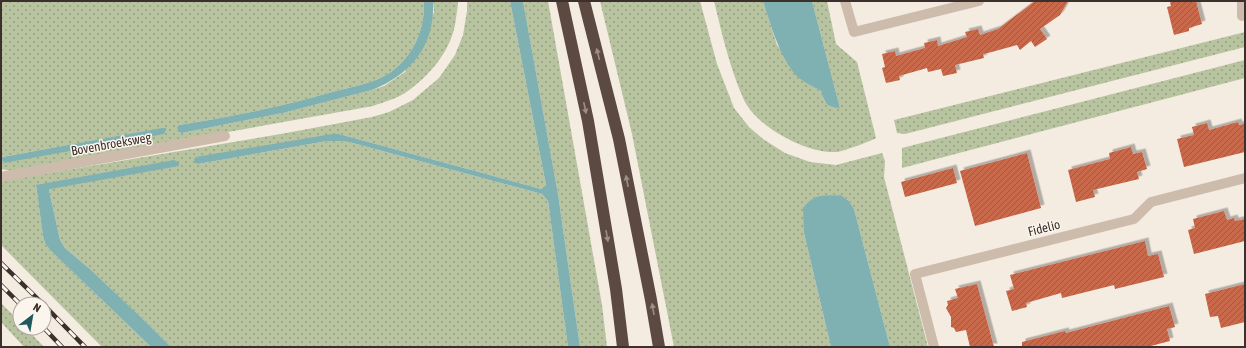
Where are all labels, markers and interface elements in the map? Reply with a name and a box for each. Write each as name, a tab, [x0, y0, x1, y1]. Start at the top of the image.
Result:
one-way arrow	[595, 48, 601, 60]
one-way arrow	[582, 101, 588, 114]
street label: Bovenbroeksweg	[70, 130, 153, 158]
one-way arrow	[624, 175, 630, 187]
street label: Fidelio	[1026, 217, 1062, 239]
one-way arrow	[604, 229, 610, 242]
north arrow	[12, 296, 52, 336]
text: N	[31, 301, 43, 314]
one-way arrow	[650, 302, 656, 315]

